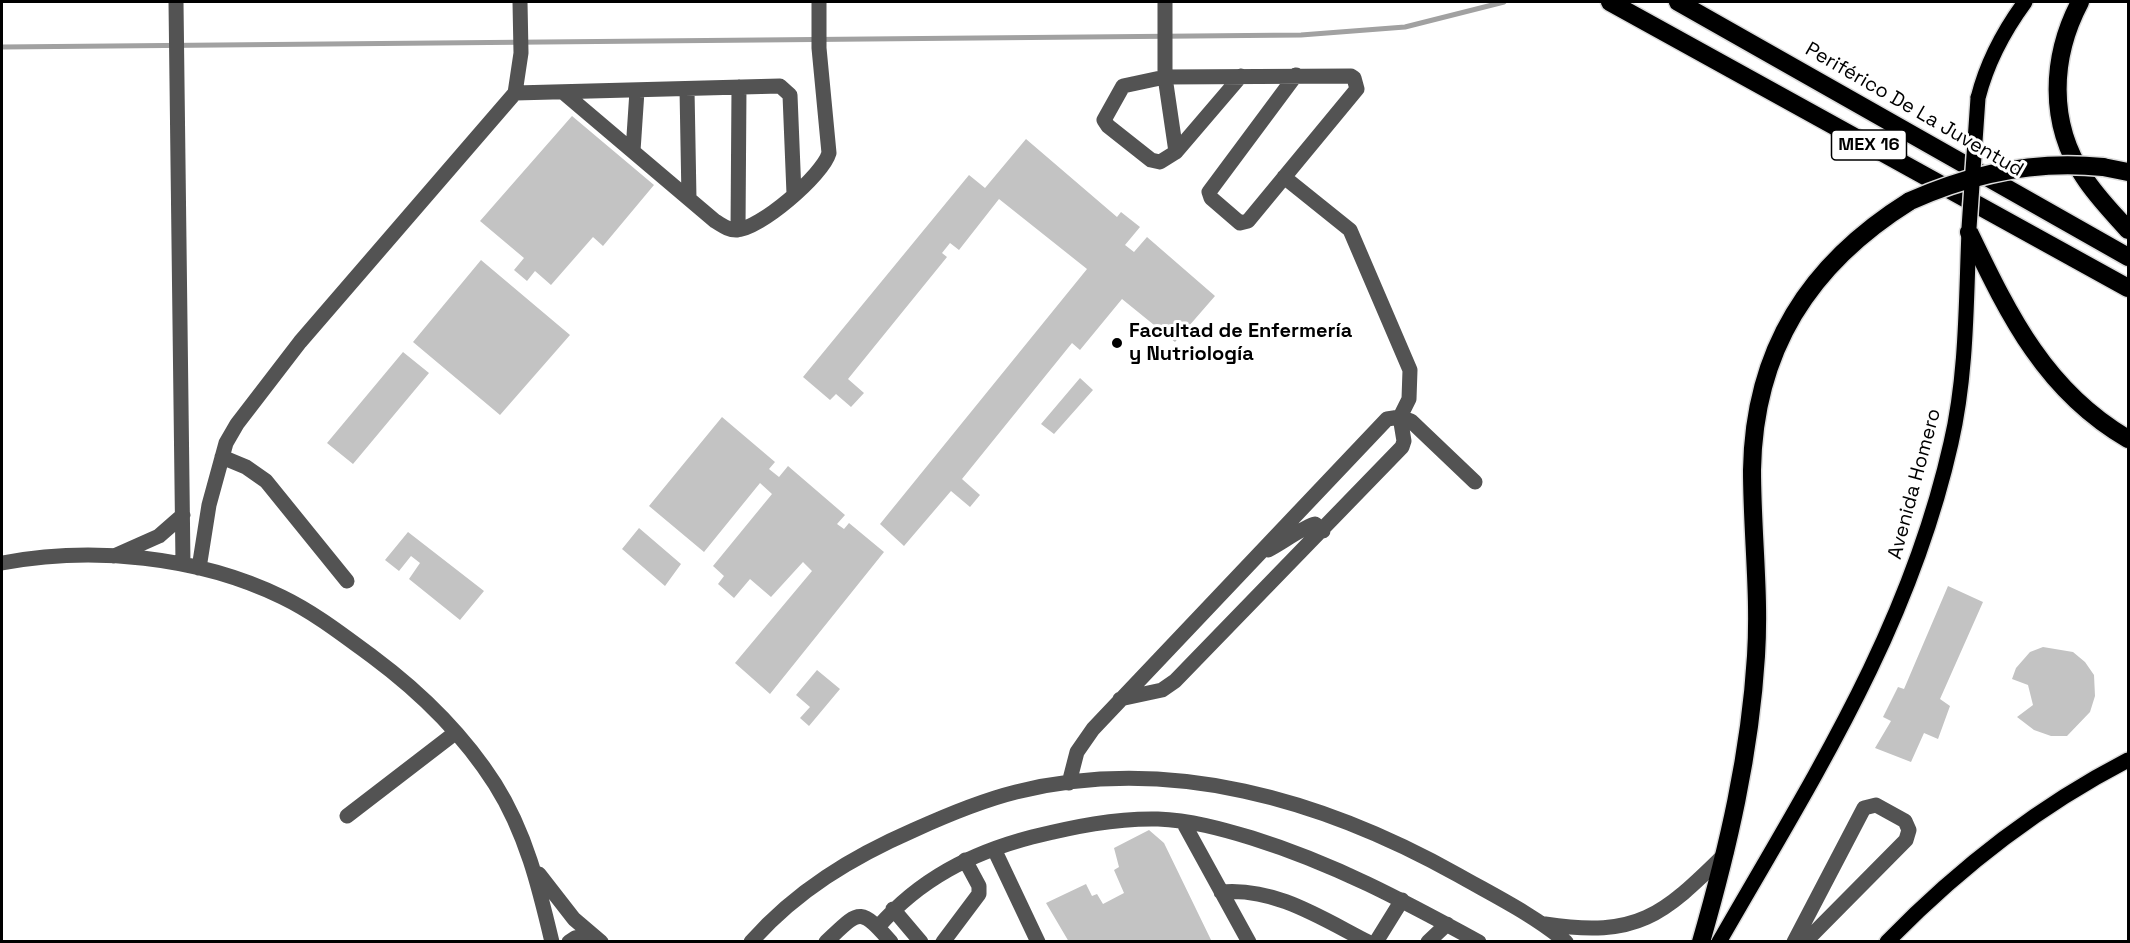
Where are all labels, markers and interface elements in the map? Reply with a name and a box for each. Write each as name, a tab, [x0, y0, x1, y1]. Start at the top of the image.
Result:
street label: Periférico De La Juventud	[1801, 38, 2027, 182]
road number: MEX 16	[1832, 130, 1906, 160]
place label: Facultad de Enfermería y Nutriología	[1129, 320, 1352, 367]
marker: Facultad de Enfermería y Nutriología	[1110, 336, 1124, 350]
street label: Avenida Homero	[1883, 406, 1947, 562]

